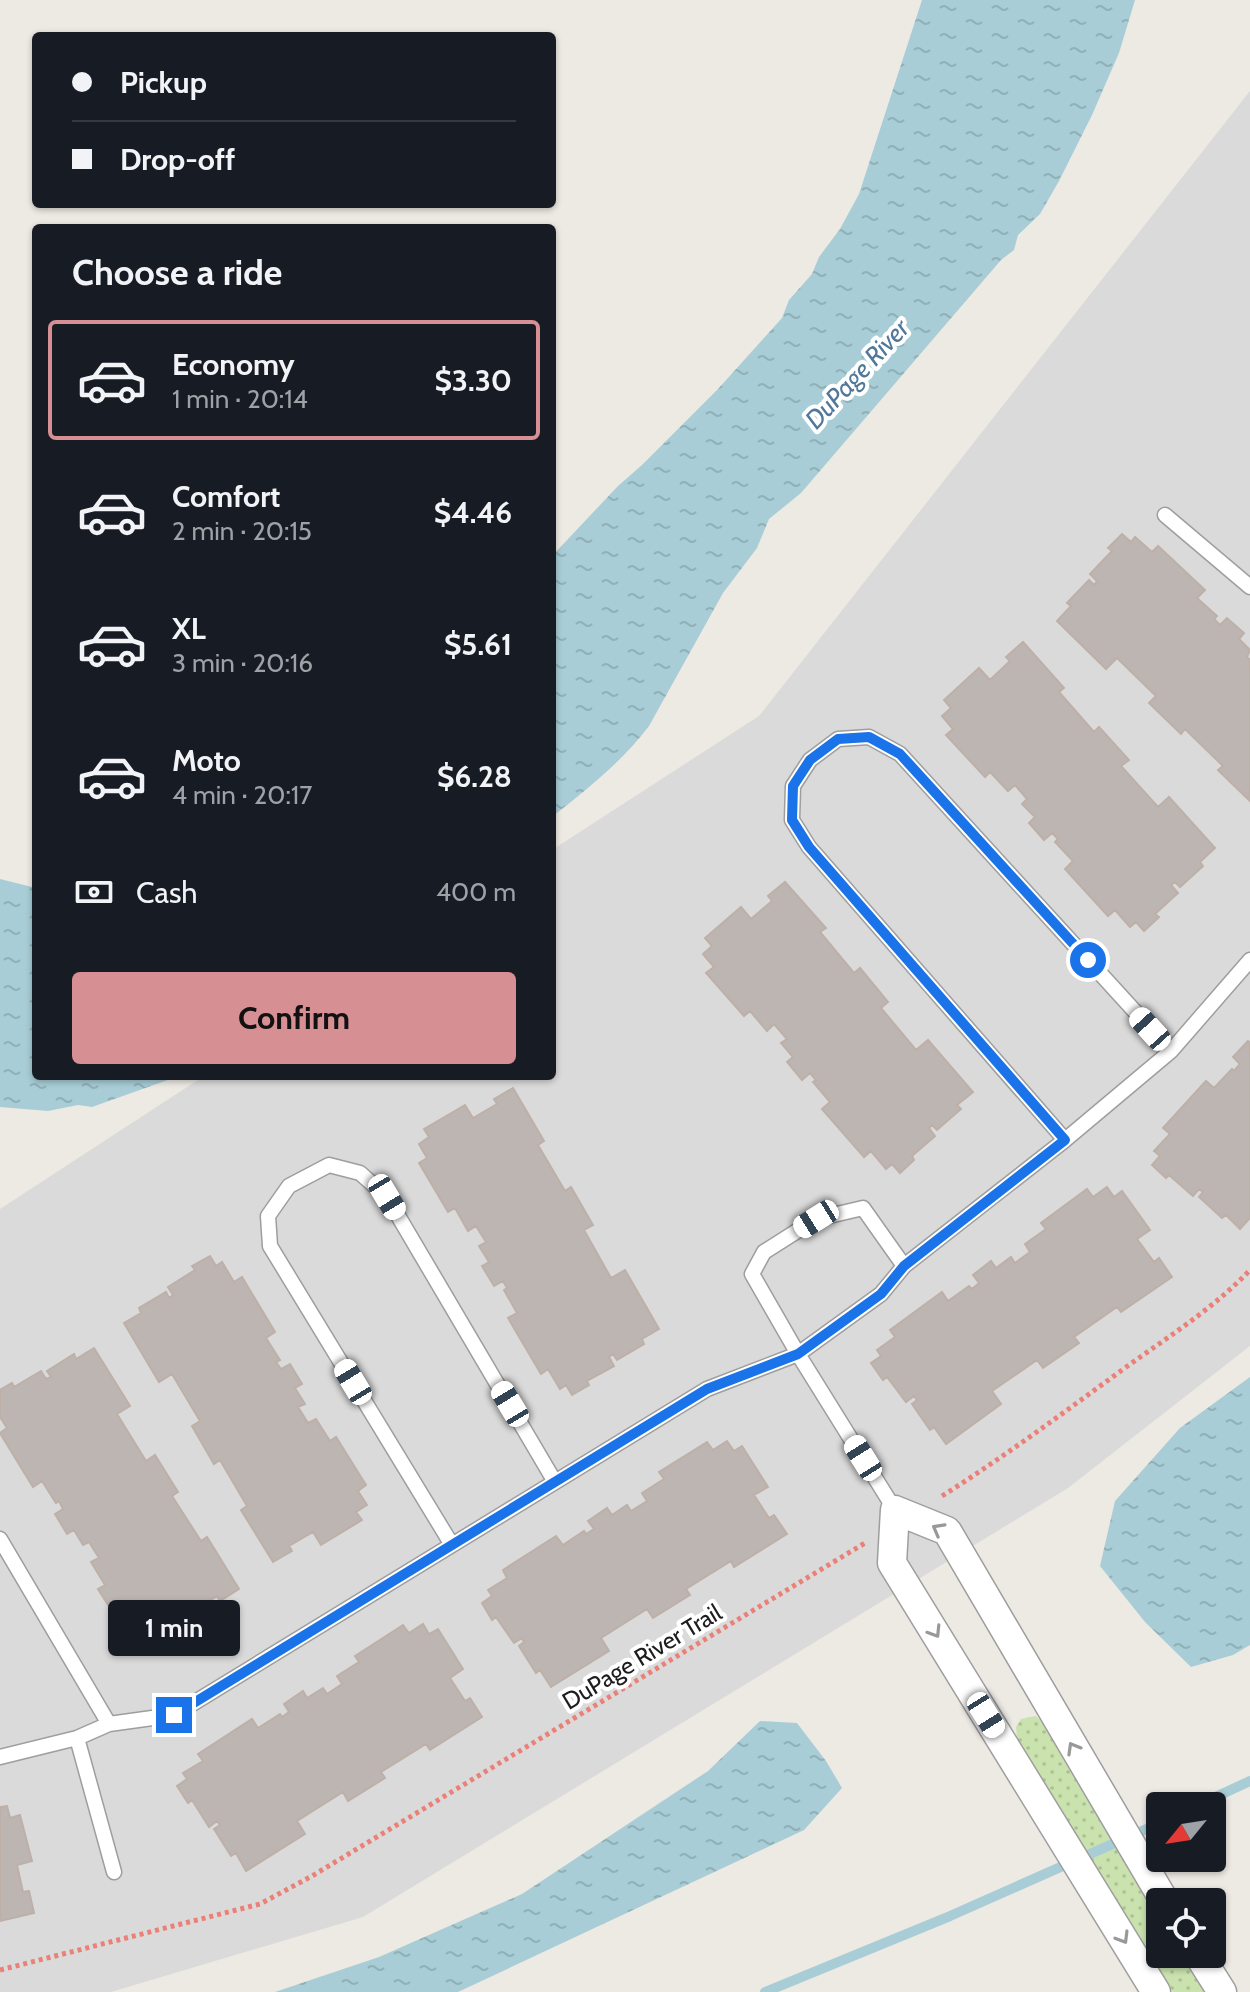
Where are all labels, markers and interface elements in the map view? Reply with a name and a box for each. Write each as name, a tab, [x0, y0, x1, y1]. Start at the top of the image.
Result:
text: Pickup	[120, 64, 207, 101]
text: Drop-off	[120, 141, 235, 178]
text: Choose a ride	[72, 250, 282, 294]
water label: DuPage River	[798, 312, 916, 435]
icon: car	[76, 344, 148, 416]
text: Economy	[172, 346, 295, 383]
text: $3.30	[434, 362, 512, 399]
text: 1 min · 20:14	[172, 383, 308, 415]
icon: car	[76, 476, 148, 548]
text: Comfort	[172, 478, 280, 515]
text: $4.46	[434, 494, 512, 531]
text: 2 min · 20:15	[172, 515, 312, 547]
icon: car	[76, 608, 148, 680]
text: XL	[172, 610, 206, 647]
text: $5.61	[444, 626, 512, 663]
text: 3 min · 20:16	[172, 647, 313, 679]
icon: car	[76, 740, 148, 812]
text: Moto	[172, 742, 241, 779]
text: $6.28	[437, 758, 512, 795]
text: 4 min · 20:17	[172, 779, 312, 811]
icon: cash	[72, 870, 116, 914]
text: Cash	[136, 874, 198, 911]
text: 400 m	[436, 876, 516, 908]
route start	[1070, 942, 1106, 978]
button: Confirm	[72, 972, 516, 1064]
car	[1125, 1003, 1175, 1055]
car	[364, 1170, 410, 1224]
car	[789, 1196, 843, 1242]
car	[330, 1355, 376, 1409]
car	[487, 1377, 533, 1431]
car	[840, 1431, 886, 1485]
one-way arrow	[932, 1524, 946, 1539]
street label: DuPage River Trail	[557, 1597, 727, 1716]
callout: 1 min	[108, 1599, 240, 1655]
text: 1 min	[145, 1612, 203, 1644]
one-way arrow	[925, 1623, 940, 1638]
car	[963, 1688, 1009, 1742]
route end	[156, 1697, 192, 1733]
one-way arrow	[1067, 1742, 1083, 1757]
north arrow	[1146, 1792, 1226, 1872]
map controls	[1146, 1792, 1226, 1968]
button: locate	[1146, 1888, 1226, 1968]
one-way arrow	[1113, 1929, 1129, 1944]

